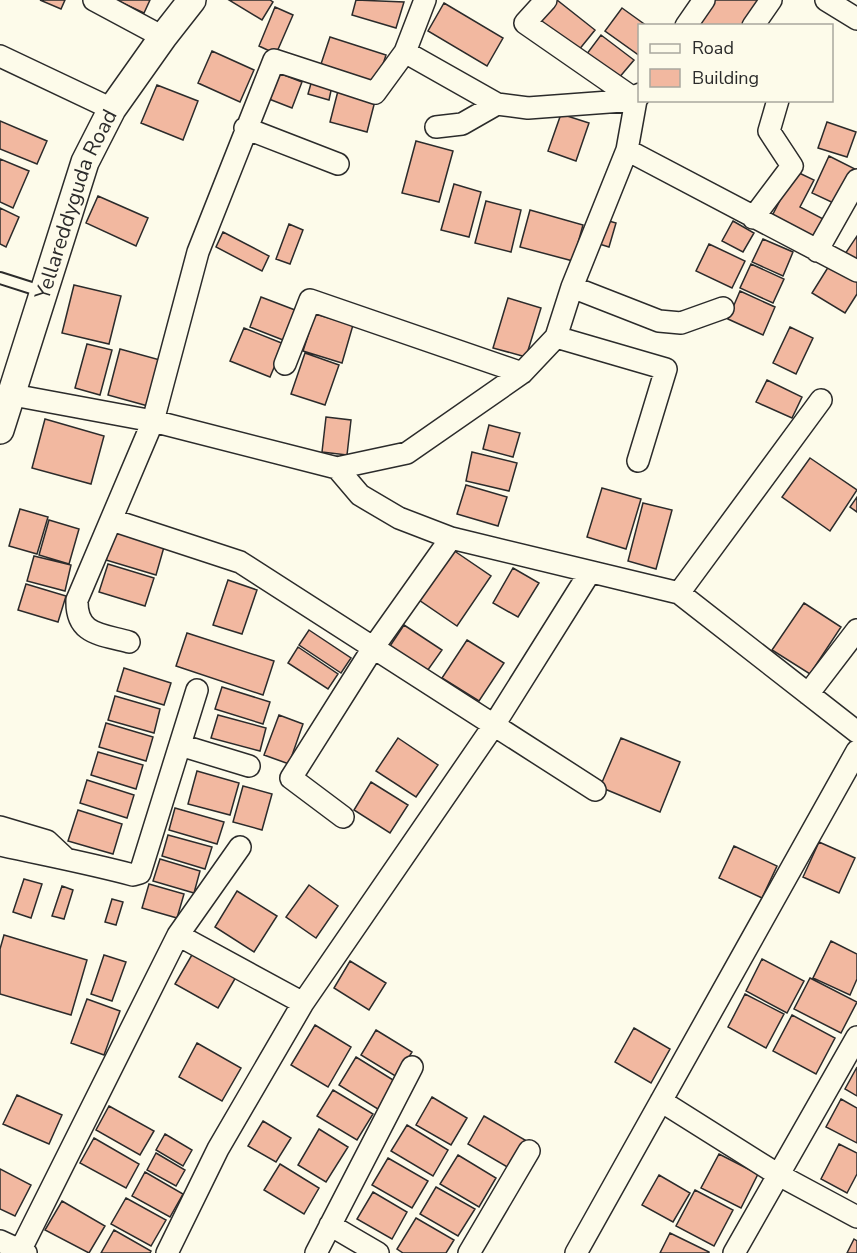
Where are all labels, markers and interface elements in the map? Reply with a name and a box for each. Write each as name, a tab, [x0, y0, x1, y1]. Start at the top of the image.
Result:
legend	[638, 24, 833, 102]
text: Road	[692, 36, 734, 60]
text: Building	[692, 66, 759, 90]
street label: Yellareddyguda Road	[28, 104, 124, 304]

